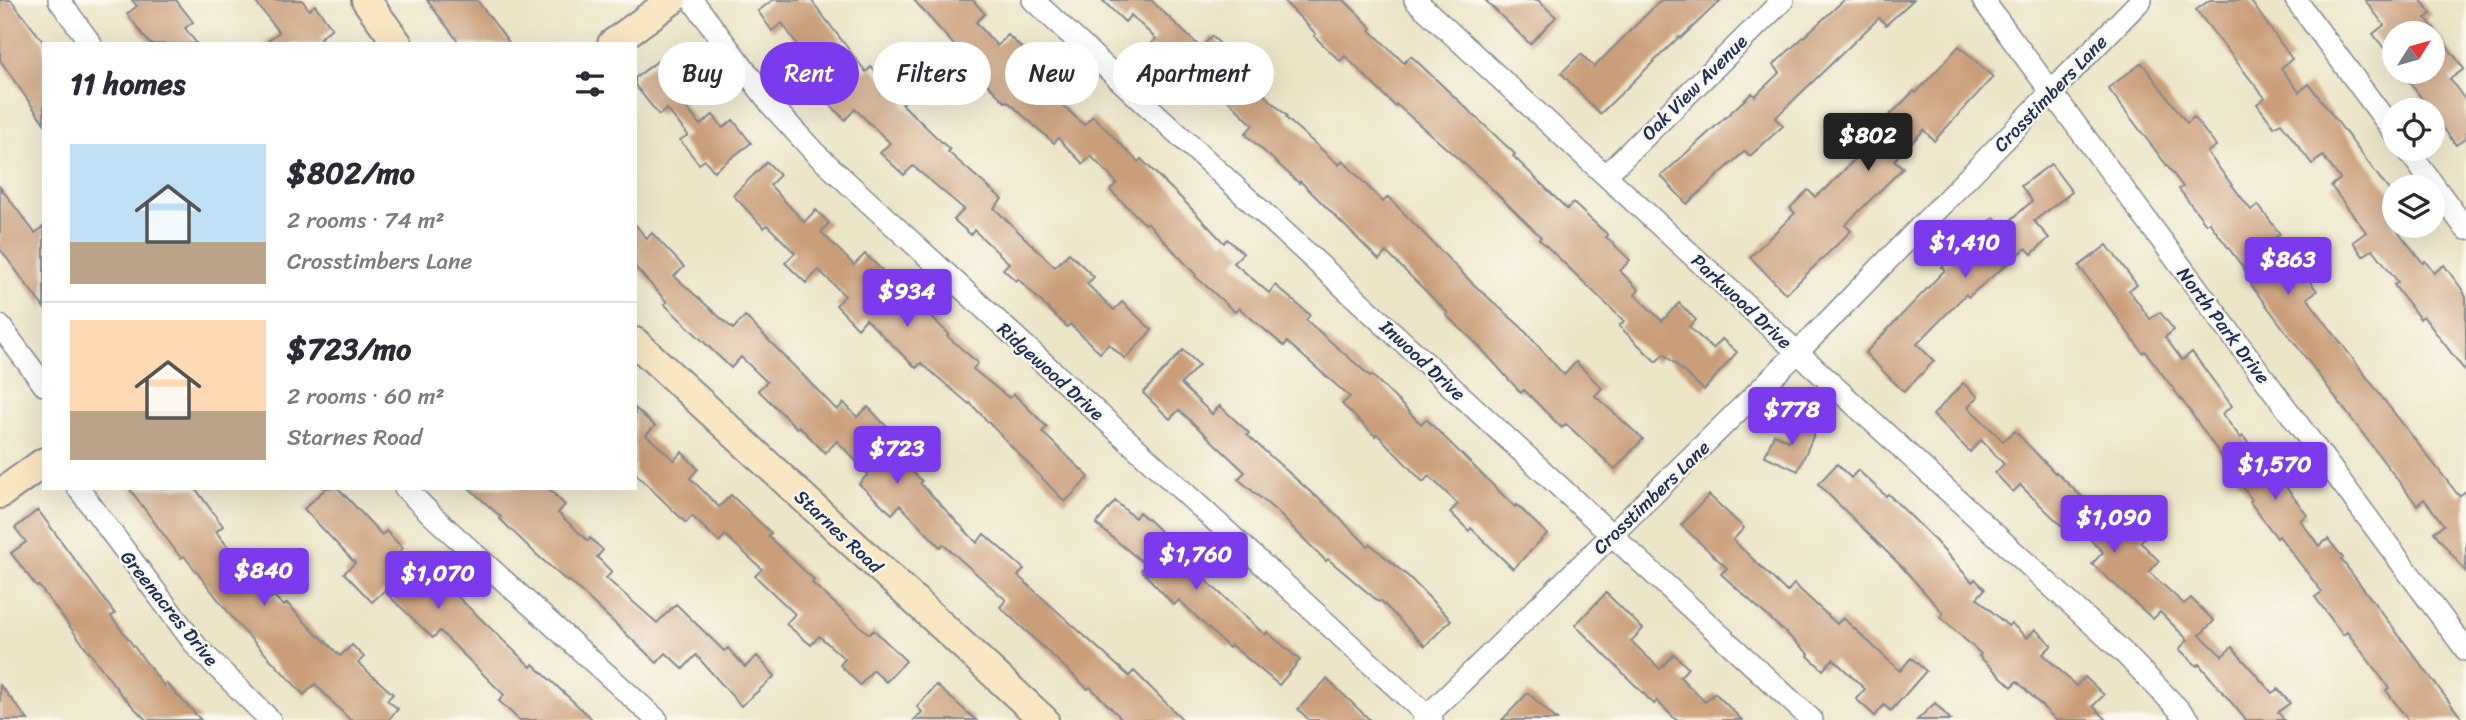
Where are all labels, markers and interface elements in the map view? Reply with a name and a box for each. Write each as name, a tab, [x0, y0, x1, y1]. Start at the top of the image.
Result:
north arrow	[2382, 21, 2445, 84]
map controls	[2382, 21, 2445, 238]
street label: Oak View Avenue	[1633, 26, 1756, 149]
street label: Crosstimbers Lane	[1985, 27, 2116, 160]
chip: Buy	[658, 42, 746, 105]
chip: Rent	[760, 42, 859, 105]
chip: Filters	[873, 42, 991, 105]
chip: New	[1005, 42, 1099, 105]
chip: Apartment	[1113, 42, 1274, 105]
text: 11 homes	[70, 57, 185, 111]
icon: filters	[571, 65, 609, 103]
button: locate	[2382, 98, 2445, 161]
pin: $802	[1827, 114, 1909, 173]
text: $802	[1839, 115, 1897, 156]
text: $802/mo	[287, 146, 415, 200]
icon: home	[126, 172, 210, 256]
button: layers	[2382, 175, 2445, 238]
text: 2 rooms · 74 m²	[287, 200, 444, 241]
pin: $1,410	[1908, 220, 2022, 280]
text: $1,410	[1930, 222, 2000, 263]
pin: $863	[2247, 238, 2329, 297]
text: $863	[2260, 239, 2316, 280]
text: Crosstimbers Lane	[287, 241, 472, 282]
street label: Parkwood Drive	[1683, 245, 1800, 358]
street label: North Park Drive	[2168, 259, 2279, 391]
pin: $934	[866, 270, 948, 329]
text: $934	[879, 271, 935, 312]
street label: Inwood Drive	[1371, 311, 1474, 409]
street label: Ridgewood Drive	[989, 314, 1112, 429]
text: $723/mo	[287, 322, 411, 376]
icon: home	[126, 348, 210, 432]
text: 2 rooms · 60 m²	[287, 376, 445, 417]
pin: $778	[1751, 388, 1833, 447]
text: $778	[1764, 389, 1820, 430]
text: Starnes Road	[287, 417, 422, 458]
pin: $723	[856, 426, 938, 486]
text: $723	[870, 428, 924, 469]
street label: Crosstimbers Lane	[1585, 432, 1718, 562]
pin: $1,570	[2218, 442, 2332, 502]
text: $1,570	[2238, 444, 2312, 485]
street label: Starnes Road	[787, 481, 892, 582]
pin: $1,090	[2057, 496, 2171, 555]
text: $1,090	[2077, 497, 2151, 538]
pin: $1,760	[1139, 532, 1253, 592]
text: $1,760	[1160, 534, 1232, 575]
street label: Greenacres Drive	[112, 543, 227, 674]
pin: $840	[223, 548, 305, 608]
text: $840	[235, 550, 293, 591]
pin: $1,070	[381, 552, 495, 611]
text: $1,070	[401, 553, 475, 594]

